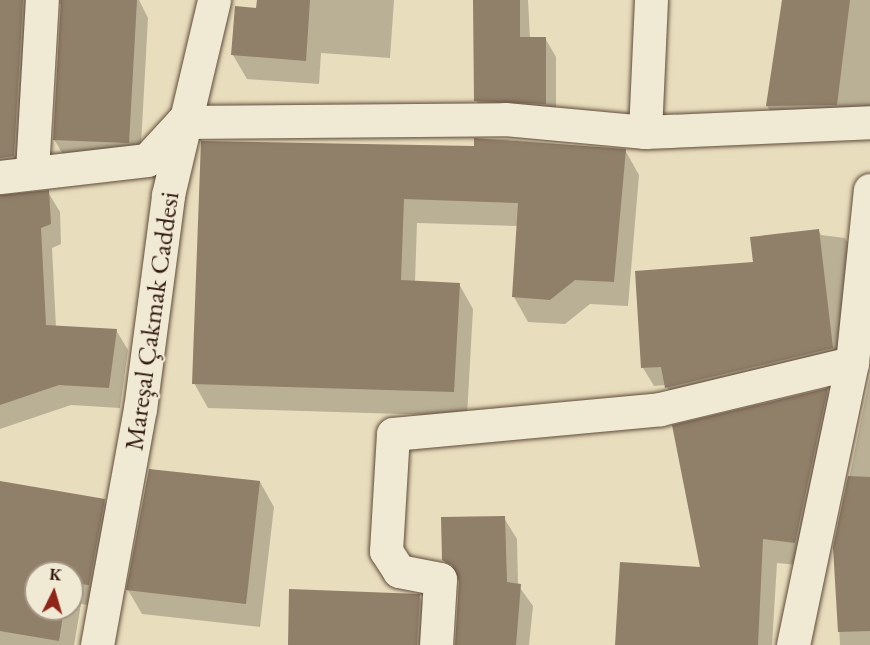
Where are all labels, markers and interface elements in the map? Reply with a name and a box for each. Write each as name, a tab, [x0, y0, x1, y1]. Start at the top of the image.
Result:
street label: Mareşal Çakmak Caddesi	[117, 189, 185, 453]
north arrow	[24, 561, 84, 621]
text: K	[48, 564, 62, 586]

